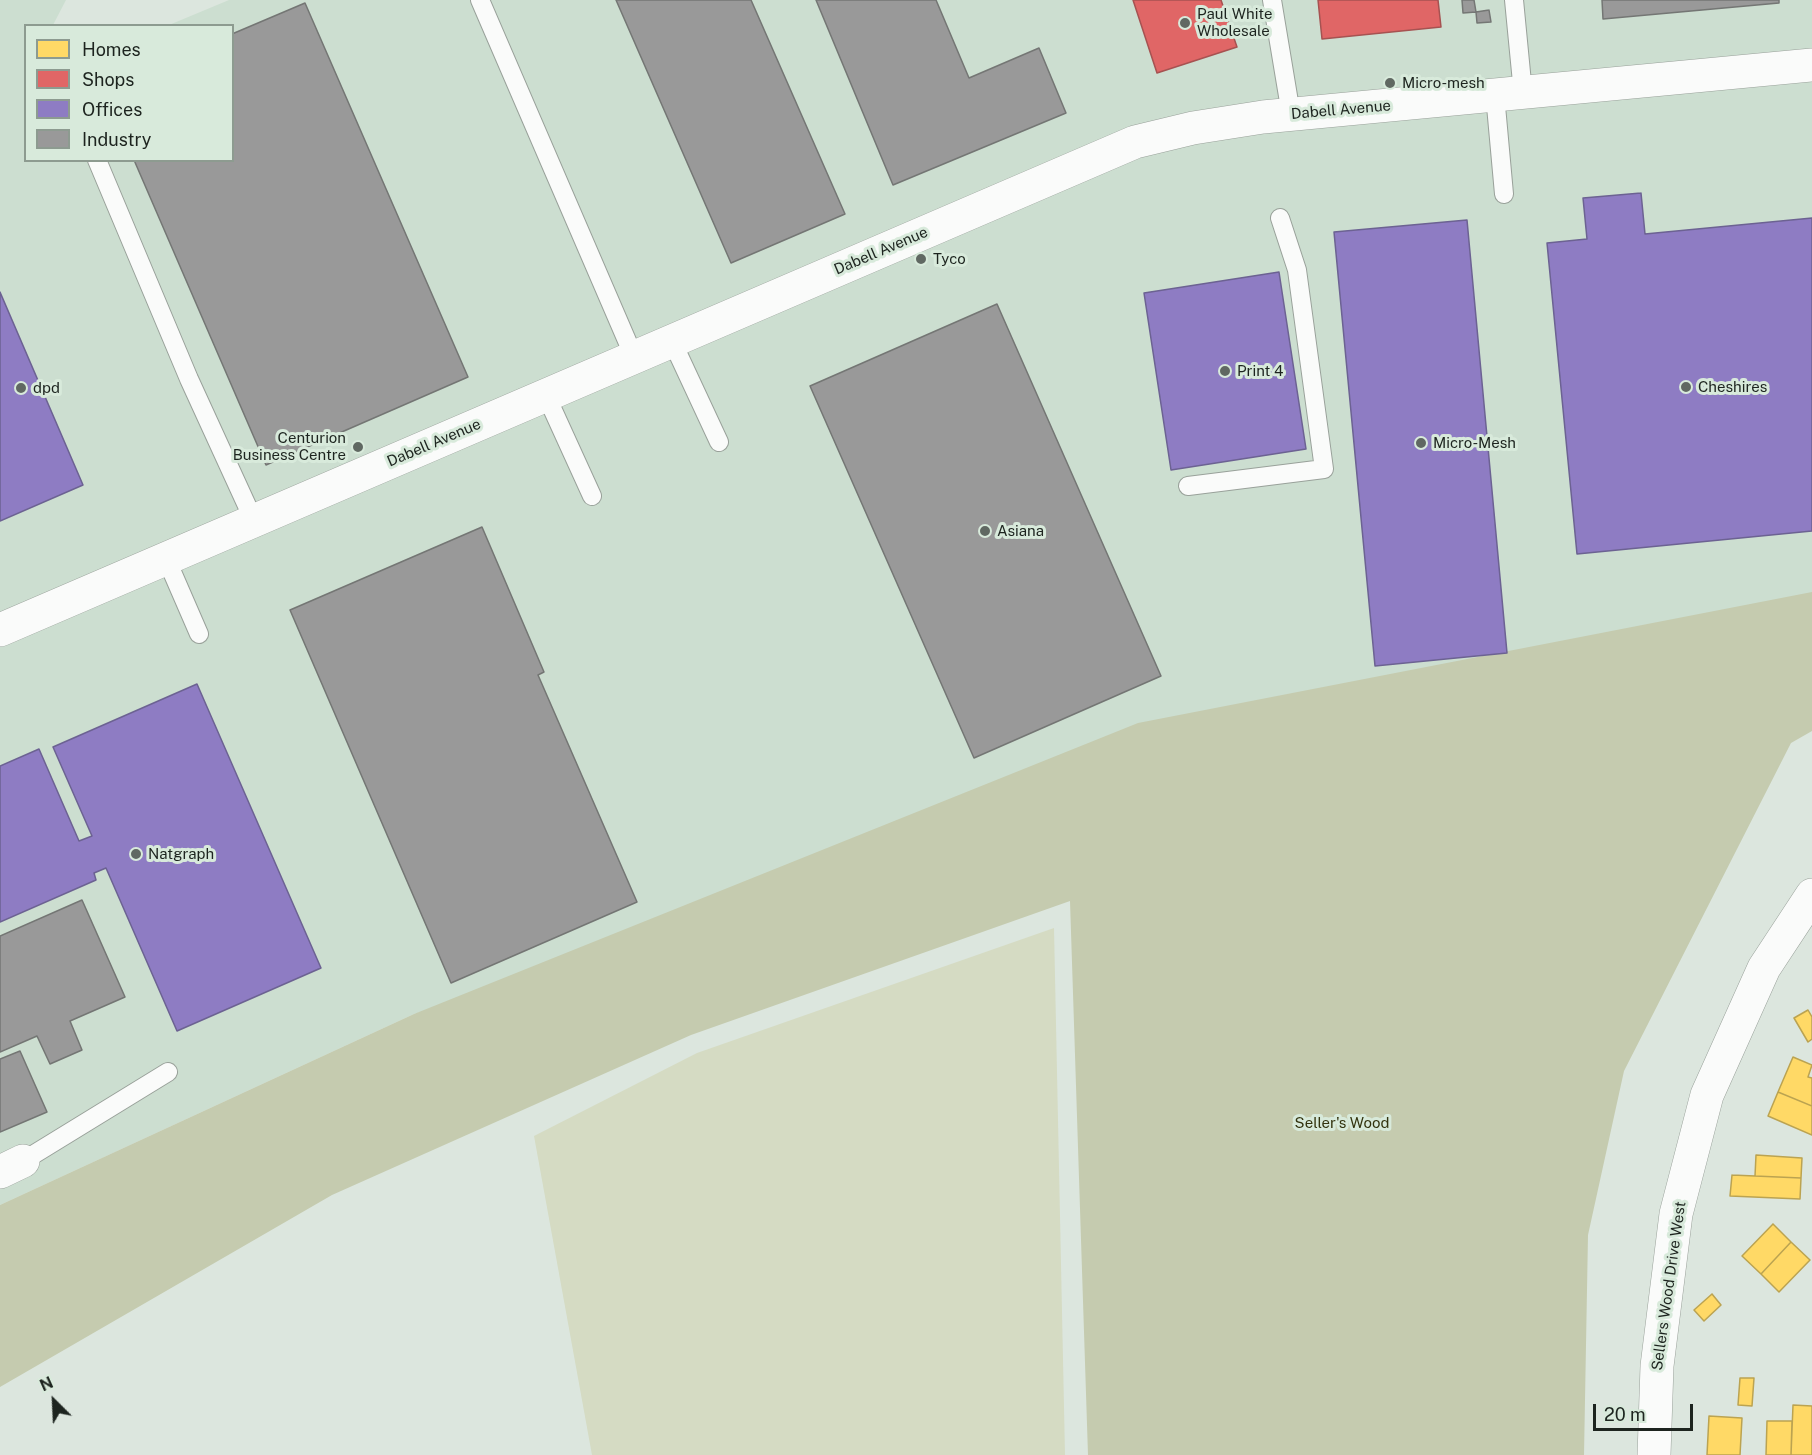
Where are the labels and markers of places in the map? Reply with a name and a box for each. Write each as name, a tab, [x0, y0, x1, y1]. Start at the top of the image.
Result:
place label: Paul White Wholesale	[1197, 5, 1272, 40]
marker: Paul White Wholesale	[1178, 16, 1192, 30]
place label: Micro-mesh	[1402, 74, 1485, 92]
marker: Micro-mesh	[1383, 76, 1397, 90]
place label: Tyco	[933, 250, 966, 268]
marker: Tyco	[914, 252, 928, 266]
place label: Print 4	[1237, 362, 1283, 380]
marker: Print 4	[1218, 364, 1232, 378]
place label: Cheshires	[1698, 378, 1767, 396]
place label: dpd	[33, 379, 60, 397]
marker: Cheshires	[1679, 380, 1693, 394]
marker: dpd	[14, 381, 28, 395]
place label: Centurion Business Centre	[233, 429, 346, 464]
place label: Micro-Mesh	[1433, 434, 1516, 452]
marker: Micro-Mesh	[1414, 436, 1428, 450]
marker: Centurion Business Centre	[351, 440, 365, 454]
place label: Asiana	[997, 522, 1044, 540]
marker: Asiana	[978, 524, 992, 538]
place label: Natgraph	[148, 845, 214, 863]
marker: Natgraph	[129, 847, 143, 861]

